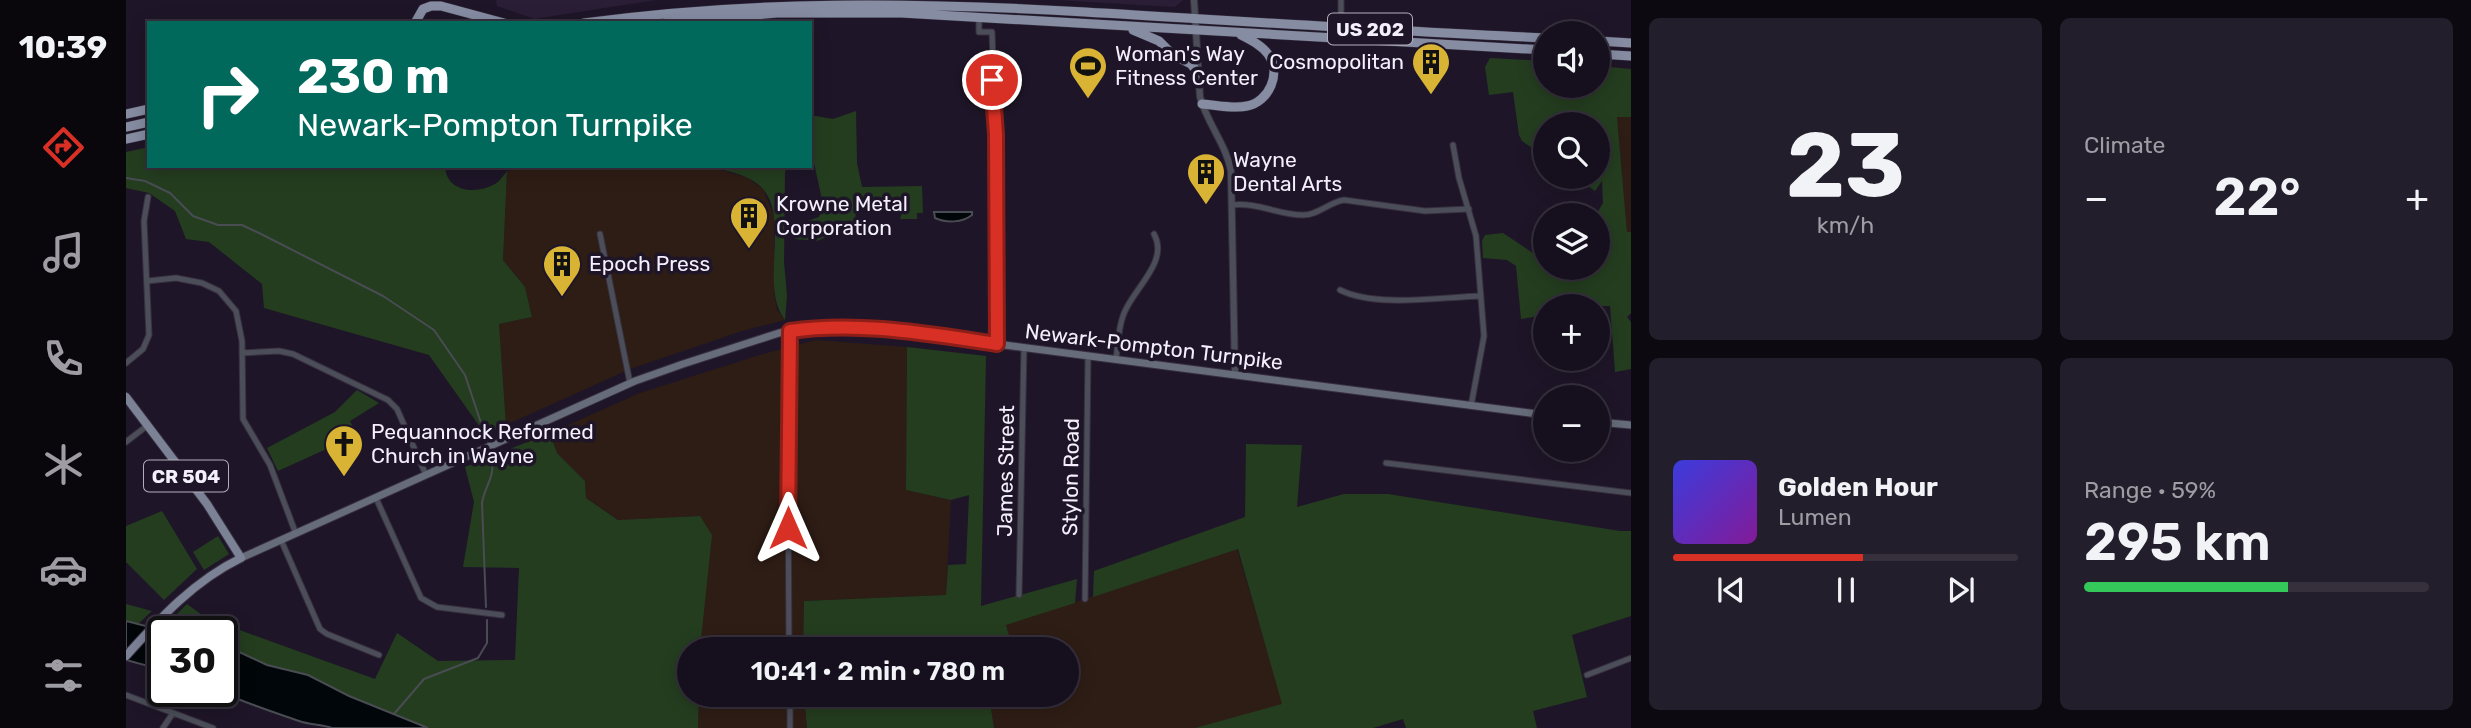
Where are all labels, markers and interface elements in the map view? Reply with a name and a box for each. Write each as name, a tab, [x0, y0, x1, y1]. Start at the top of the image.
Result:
road number: US 202	[1328, 14, 1412, 44]
map controls	[1533, 21, 1610, 462]
button: sound	[1533, 21, 1610, 98]
text: 10:39	[19, 28, 107, 66]
place label: Woman's Way Fitness Center	[1115, 41, 1258, 90]
building icon: Cosmopolitan	[1410, 41, 1452, 96]
sports icon: Woman's Way Fitness Center	[1067, 45, 1109, 100]
text: 230 m	[297, 47, 450, 105]
icon: right	[182, 49, 273, 140]
place label: Cosmopolitan	[1269, 49, 1404, 74]
pin	[962, 50, 1022, 110]
icon: arrive	[973, 61, 1011, 99]
text: Newark-Pompton Turnpike	[297, 106, 693, 144]
text: 23	[1786, 111, 1905, 219]
button: search	[1533, 112, 1610, 189]
icon: directions	[39, 123, 88, 172]
text: Climate	[2084, 131, 2165, 159]
place label: Wayne Dental Arts	[1233, 147, 1342, 196]
building icon: Wayne Dental Arts	[1185, 151, 1227, 206]
text: 22°	[2214, 166, 2301, 228]
text: −	[2084, 175, 2109, 221]
text: +	[2405, 175, 2429, 221]
place label: Krowne Metal Corporation	[776, 191, 908, 240]
building icon: Krowne Metal Corporation	[728, 195, 770, 250]
button: layers	[1533, 203, 1610, 280]
text: km/h	[1817, 211, 1874, 239]
icon: music	[39, 228, 88, 277]
building icon: Epoch Press	[541, 243, 583, 298]
place label: Epoch Press	[589, 251, 710, 276]
button: +	[1533, 294, 1610, 371]
street label: Newark-Pompton Turnpike	[1024, 318, 1284, 375]
icon: phone	[39, 334, 88, 383]
button: −	[1533, 385, 1610, 462]
street label: James Street	[992, 405, 1019, 537]
street label: Stylon Road	[1057, 418, 1084, 536]
place label: Pequannock Reformed Church in Wayne	[371, 419, 594, 468]
church icon: Pequannock Reformed Church in Wayne	[323, 423, 365, 478]
icon: climate	[39, 440, 88, 489]
road number: CR 504	[144, 461, 228, 491]
text: Golden Hour	[1778, 472, 1938, 503]
text: Range · 59%	[2084, 476, 2216, 504]
position arrow	[751, 491, 825, 565]
text: Lumen	[1778, 503, 1852, 531]
text: 295 km	[2084, 511, 2271, 573]
icon: car	[39, 545, 88, 594]
icon: previous	[1712, 571, 1750, 609]
icon: pause	[1827, 571, 1865, 609]
icon: next	[1942, 571, 1980, 609]
speed limit sign: 30	[147, 616, 238, 707]
icon: filters	[39, 651, 88, 700]
text: 10:41 · 2 min · 780 m	[751, 656, 1005, 687]

